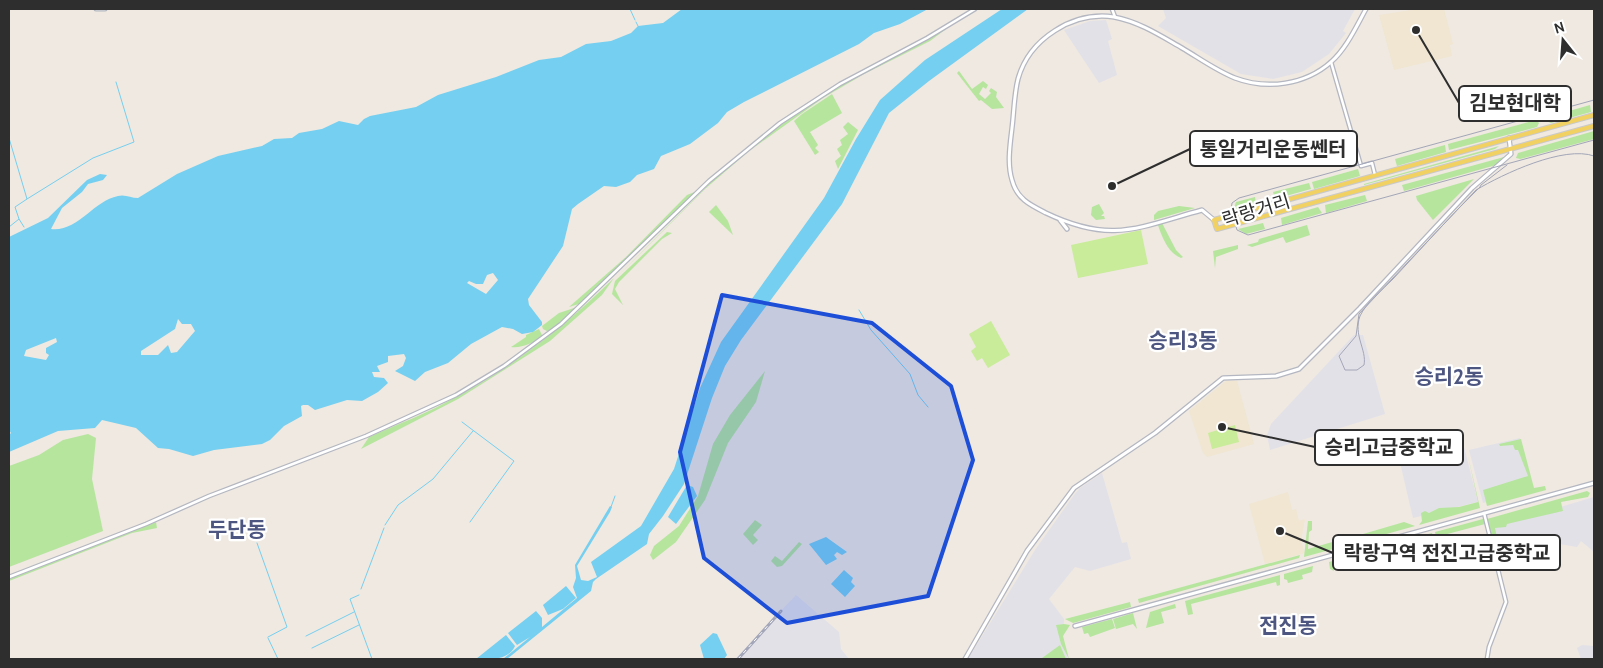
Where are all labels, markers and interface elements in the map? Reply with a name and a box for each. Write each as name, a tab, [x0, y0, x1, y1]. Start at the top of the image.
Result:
north arrow	[1538, 15, 1588, 65]
text: N	[1552, 18, 1567, 38]
callout: 김보현대학	[1459, 86, 1571, 121]
text: 김보현대학	[1469, 91, 1562, 115]
callout: 통일거리운동쎈터	[1190, 131, 1357, 166]
text: 통일거리운동쎈터	[1199, 137, 1347, 161]
street label: 락랑거리	[1219, 189, 1293, 232]
district label: 승리3동	[1148, 328, 1218, 353]
district label: 승리2동	[1414, 364, 1484, 389]
callout: 승리고급중학교	[1315, 430, 1463, 465]
text: 승리고급중학교	[1325, 435, 1453, 459]
district label: 두단동	[208, 517, 266, 542]
callout: 락랑구역 전진고급중학교	[1333, 535, 1560, 570]
text: 락랑구역 전진고급중학교	[1344, 541, 1550, 565]
district label: 전진동	[1259, 613, 1317, 638]

